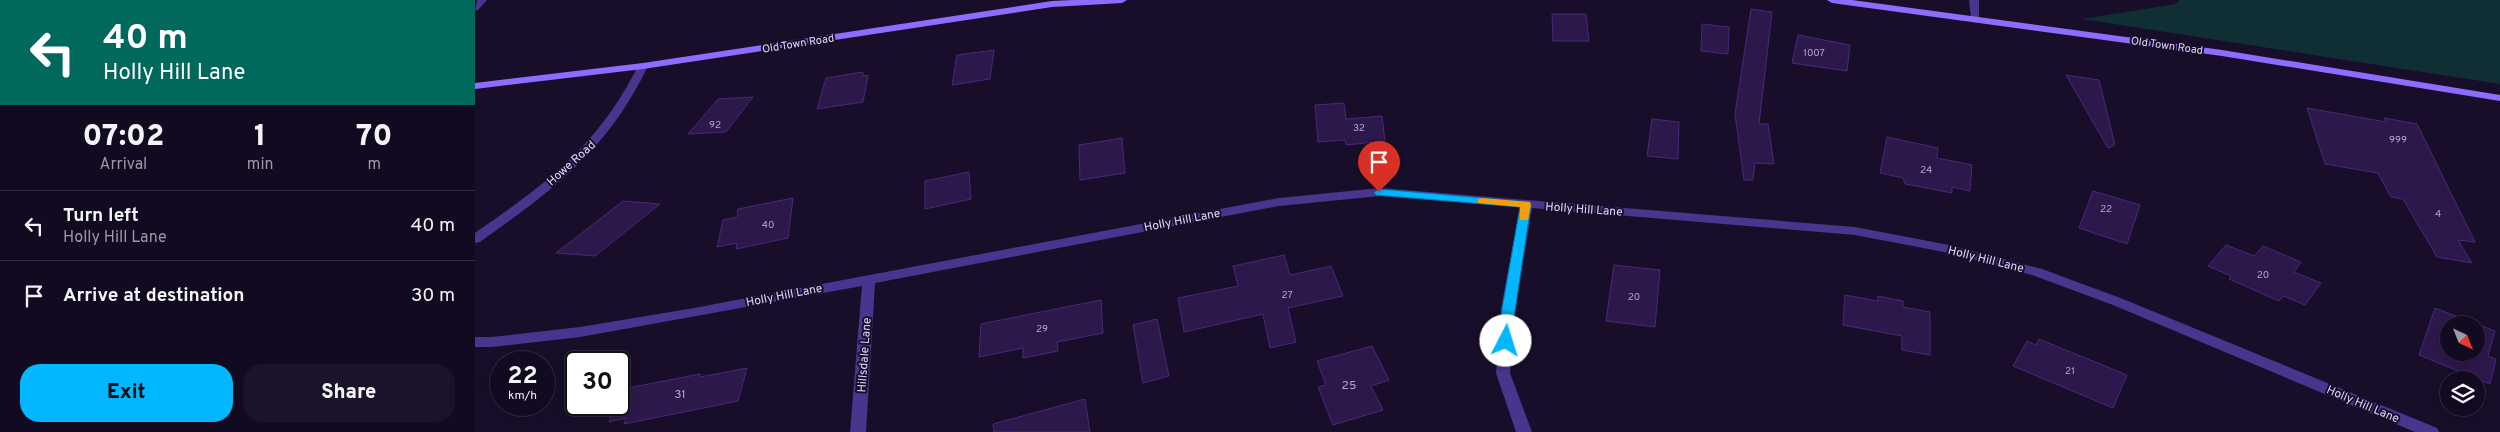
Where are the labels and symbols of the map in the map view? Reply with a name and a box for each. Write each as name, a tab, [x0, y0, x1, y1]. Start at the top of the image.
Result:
street label: Old Town Road	[761, 31, 835, 57]
street label: Old Town Road	[2130, 34, 2204, 58]
house number: 1007	[1803, 47, 1825, 60]
house number: 92	[709, 119, 721, 132]
house number: 32	[1353, 122, 1365, 135]
house number: 999	[2389, 134, 2407, 147]
street label: Howe Road	[544, 138, 600, 190]
pin	[1358, 141, 1400, 192]
house number: 24	[1920, 164, 1932, 177]
street label: Holly Hill Lane	[1545, 199, 1623, 221]
house number: 22	[2100, 203, 2112, 216]
street label: Holly Hill Lane	[1143, 206, 1222, 236]
house number: 4	[2435, 208, 2441, 221]
house number: 40	[762, 219, 774, 232]
street label: Holly Hill Lane	[1946, 243, 2025, 277]
house number: 20	[2257, 269, 2269, 282]
street label: Holly Hill Lane	[745, 281, 824, 311]
house number: 27	[1281, 289, 1293, 302]
house number: 20	[1628, 291, 1640, 304]
position arrow	[1479, 314, 1531, 366]
north arrow	[2440, 316, 2485, 361]
street label: Hillsdale Lane	[854, 317, 876, 393]
house number: 29	[1036, 323, 1048, 336]
speed limit sign: 30	[565, 351, 630, 416]
house number: 21	[2065, 365, 2075, 378]
house number: 25	[1342, 378, 1356, 394]
street label: Holly Hill Lane	[2324, 382, 2401, 427]
house number: 31	[674, 387, 686, 403]

